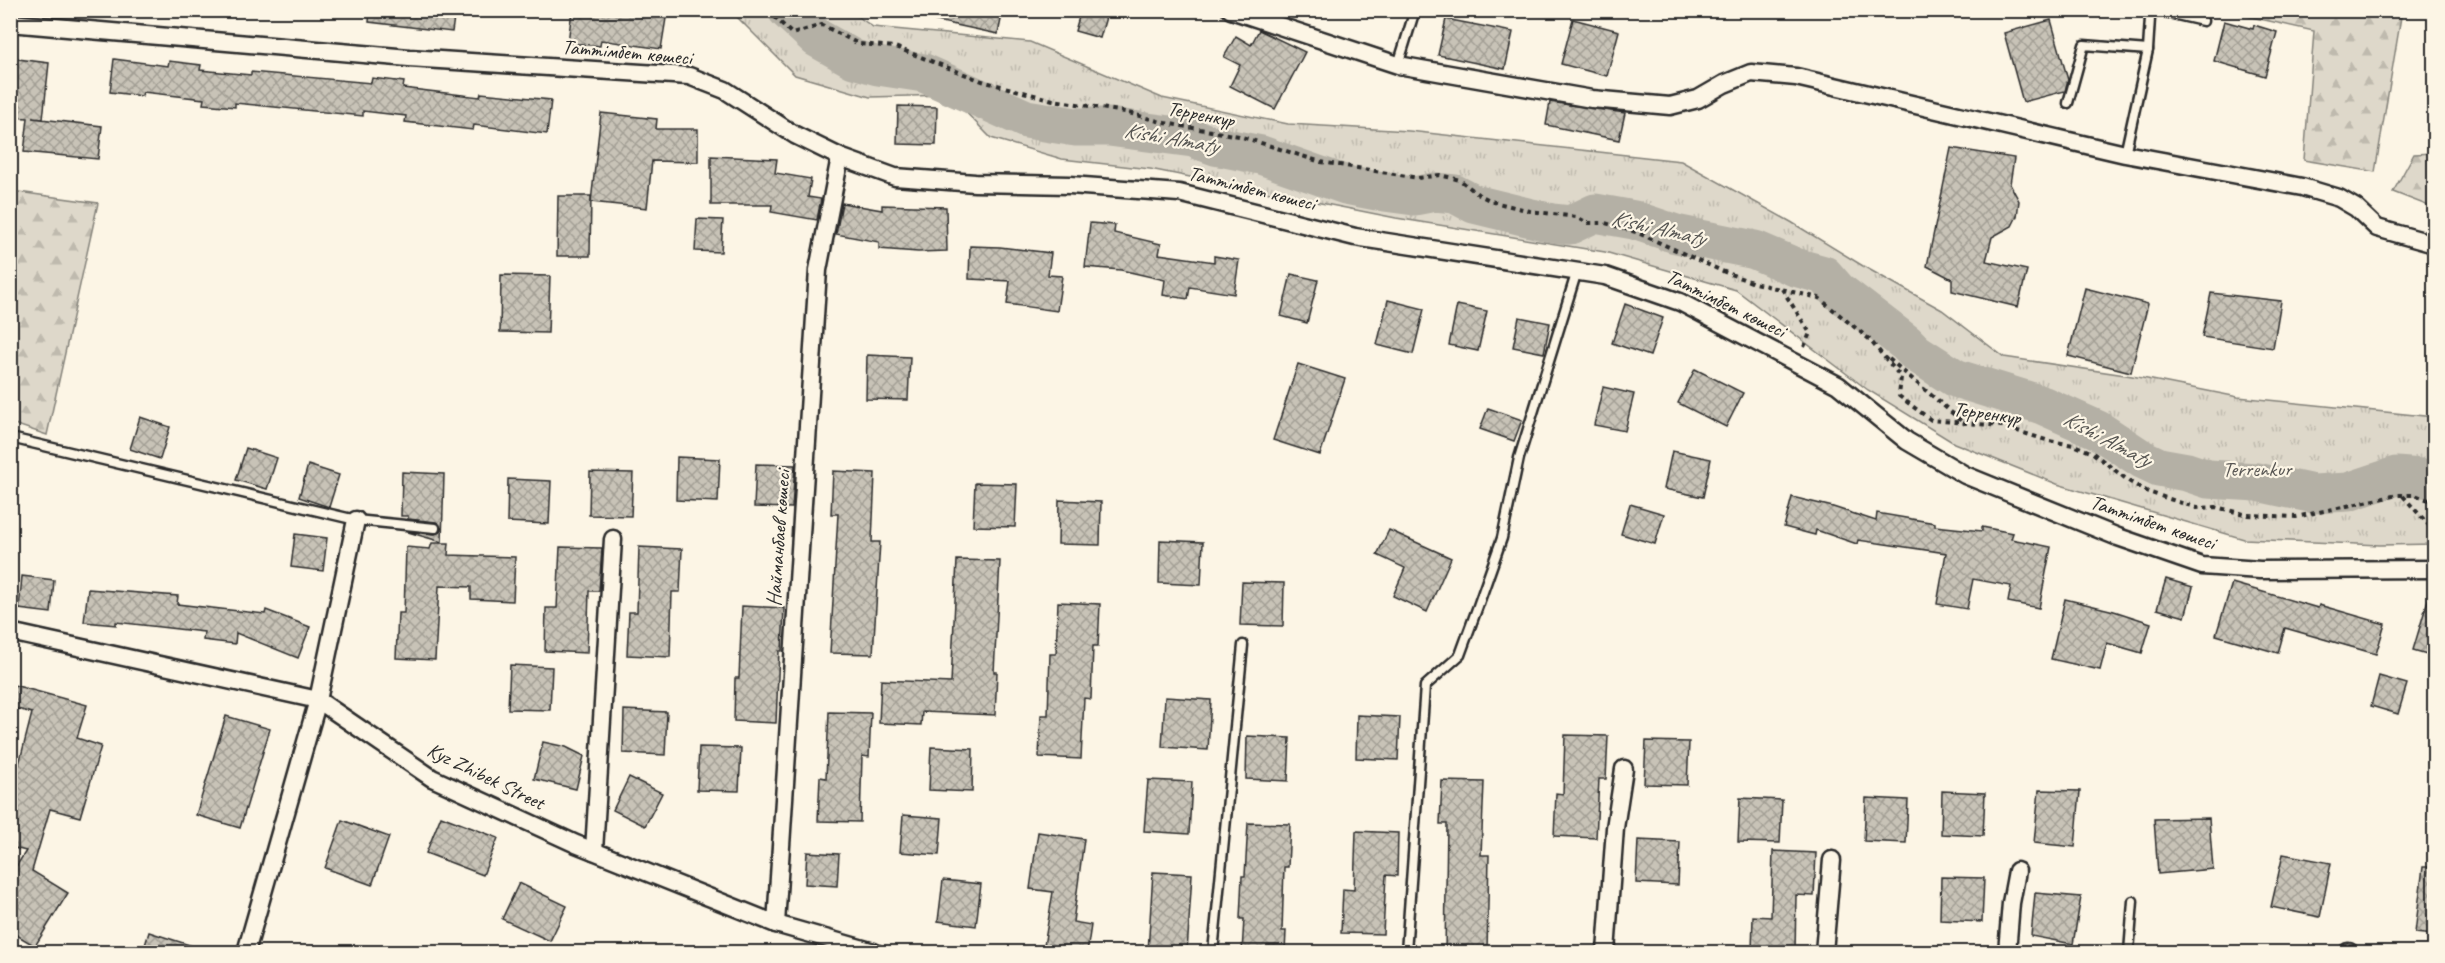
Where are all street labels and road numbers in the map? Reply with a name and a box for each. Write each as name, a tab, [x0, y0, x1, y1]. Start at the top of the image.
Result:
street label: Таттімбет көшесі	[561, 33, 696, 71]
street label: Терренкур	[1165, 95, 1238, 133]
street label: Таттімбет көшесі	[1186, 160, 1321, 217]
street label: Таттімбет көшесі	[1662, 263, 1793, 345]
street label: Терренкур	[1952, 395, 2023, 431]
street label: Найманбаев көшесі	[760, 466, 796, 607]
street label: Таттімбет көшесі	[2087, 488, 2222, 557]
street label: Kyz Zhibek Street	[423, 736, 551, 816]

